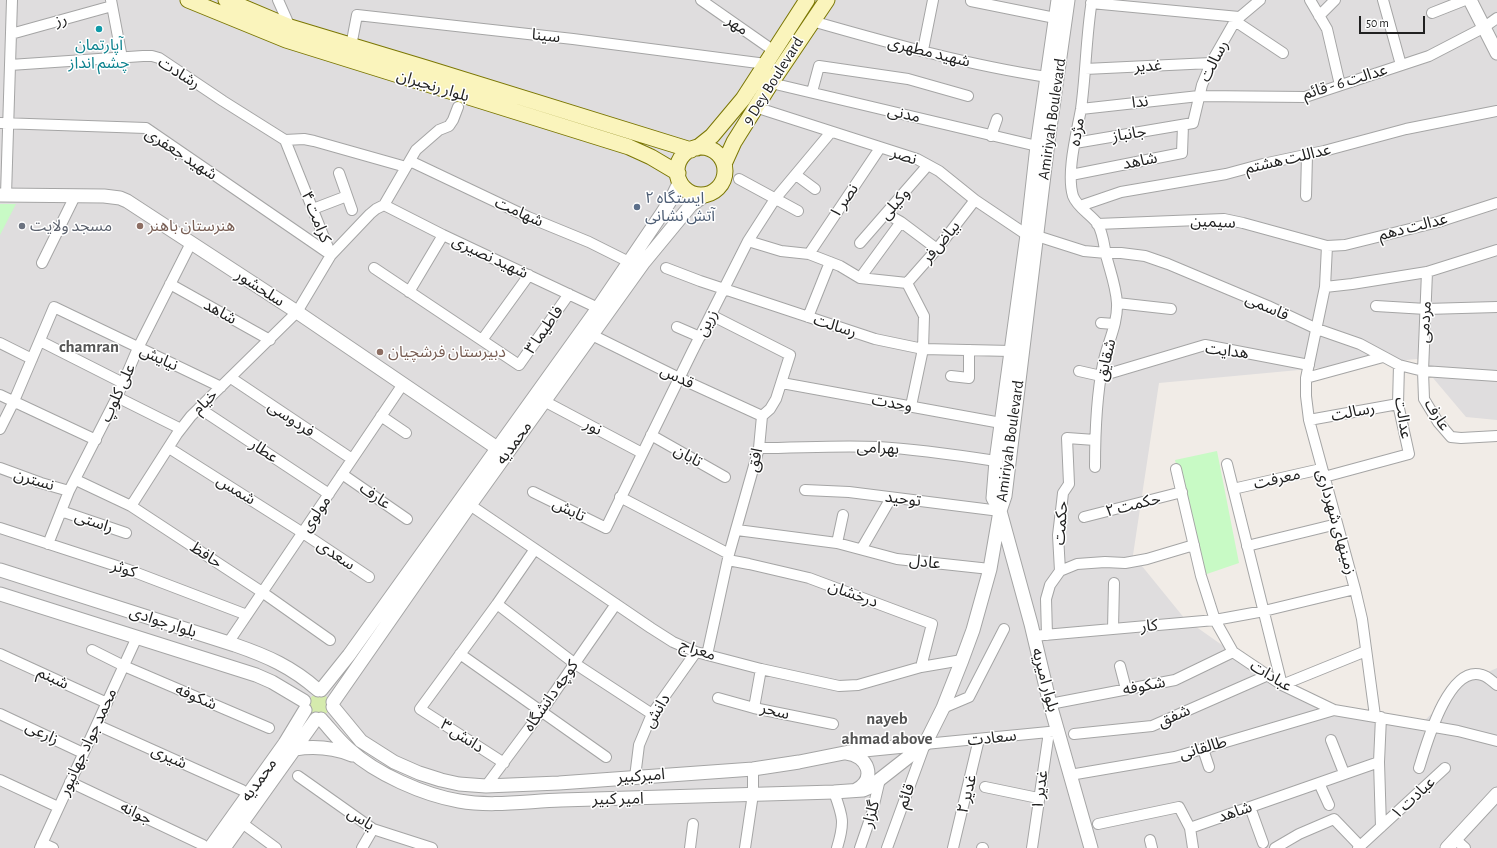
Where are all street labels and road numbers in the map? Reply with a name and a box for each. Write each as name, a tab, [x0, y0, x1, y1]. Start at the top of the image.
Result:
street label: رز	[53, 9, 69, 31]
street label: مهر	[722, 11, 752, 39]
street label: سینا	[531, 25, 561, 47]
street label: 9 Dey Boulevard	[738, 33, 808, 129]
street label: شهید مطهری	[886, 33, 972, 71]
street label: رسالت	[1195, 37, 1233, 85]
street label: رشادت	[154, 53, 204, 93]
street label: غدیر	[1134, 56, 1162, 76]
street label: Amiriyah Boulevard	[1034, 57, 1070, 181]
street label: عدالت 6 - قائم	[1300, 60, 1390, 104]
street label: بلوار رنجبران	[394, 66, 472, 106]
street label: ندا	[1131, 92, 1149, 112]
street label: مدنی	[886, 101, 922, 127]
street label: مژده	[1065, 116, 1089, 148]
street label: جانباز	[1111, 122, 1147, 146]
street label: شهید جعفری	[141, 124, 221, 184]
street label: عداللت هشتم	[1243, 140, 1333, 178]
street label: نصر	[889, 143, 919, 169]
street label: شاهد	[1121, 148, 1159, 174]
street label: نصر ۱	[825, 180, 863, 222]
street label: وکیلی	[876, 184, 914, 224]
street label: کرامت ۴	[297, 188, 335, 246]
street label: شهامت	[492, 193, 546, 231]
street label: عدالت دهم	[1376, 209, 1450, 245]
street label: سیمین	[1190, 212, 1236, 232]
street label: بیاض‌فر	[918, 217, 964, 267]
street label: شهید نصیری	[449, 231, 531, 283]
street label: سلحشور	[232, 265, 288, 311]
street label: قاسمی	[1242, 289, 1292, 325]
street label: شاهد	[200, 295, 240, 329]
street label: مردمی	[1414, 300, 1436, 344]
street label: ۳ فاطیما	[521, 302, 567, 358]
street label: زرین	[692, 306, 722, 340]
street label: رسالت	[811, 310, 859, 342]
street label: شقایق	[1092, 337, 1120, 383]
street label: هدایت	[1204, 339, 1250, 363]
street label: نیایش	[137, 341, 181, 375]
street label: علی کلوپ	[96, 361, 140, 425]
street label: قدس	[657, 361, 697, 393]
street label: Amiriyah Boulevard	[992, 379, 1028, 503]
street label: خیام	[188, 385, 222, 419]
street label: وحدت	[870, 390, 914, 416]
street label: فردوسی	[264, 396, 318, 442]
street label: عدالت	[1390, 396, 1416, 440]
street label: عارف	[1420, 396, 1454, 434]
street label: رسالت	[1329, 398, 1377, 426]
street label: نور	[581, 414, 605, 440]
street label: محمدیه	[492, 418, 536, 468]
street label: عطار	[246, 435, 282, 467]
street label: بهرامی	[856, 437, 900, 459]
street label: تابان	[671, 440, 705, 472]
street label: افق	[743, 446, 767, 474]
street label: معرفت	[1252, 464, 1302, 494]
street label: نسترن	[12, 465, 56, 495]
street label: زمینهای شهرداری	[1312, 467, 1360, 577]
street label: شمس	[213, 471, 259, 509]
street label: عارف	[356, 478, 394, 514]
street label: توحید	[884, 487, 922, 511]
street label: حکمت ۲	[1103, 489, 1163, 521]
street label: مولوی	[297, 492, 335, 536]
street label: تابش	[549, 494, 589, 526]
street label: حکمت	[1050, 500, 1072, 546]
street label: راستی	[72, 506, 116, 538]
street label: سعدی	[313, 535, 359, 575]
street label: حافظ	[186, 538, 226, 572]
street label: عادل	[908, 551, 942, 573]
street label: کوثر	[109, 556, 139, 582]
street label: درخشان	[826, 576, 880, 612]
street label: بلوار جوادی	[127, 602, 199, 642]
street label: کار	[1140, 616, 1158, 636]
street label: معراج	[678, 635, 718, 665]
street label: بلوار امیریه	[1027, 646, 1063, 714]
street label: عبادات	[1247, 656, 1295, 696]
street label: کوچه دانشگاه	[519, 657, 583, 735]
street label: شبنم	[34, 662, 72, 694]
street label: شکوفه	[1121, 672, 1167, 700]
street label: شکوفه	[172, 680, 220, 714]
street label: محمد جواد جهانپور	[55, 685, 121, 799]
street label: دانش	[639, 691, 675, 731]
street label: سحر	[759, 698, 791, 724]
street label: شفق	[1155, 701, 1193, 731]
street label: دانش ۳	[437, 715, 487, 757]
street label: زارعی	[22, 717, 62, 749]
street label: سعادت	[967, 726, 1017, 750]
street label: طالقانی	[1177, 732, 1229, 764]
street label: شیری	[148, 741, 190, 773]
street label: محمدیه	[237, 755, 281, 805]
street label: امیرکبیر	[616, 765, 666, 787]
street label: غدیر ۱	[1028, 769, 1052, 811]
street label: غدیر ۲	[953, 773, 981, 815]
street label: عبادت ۱	[1387, 773, 1439, 823]
street label: قائم	[893, 781, 919, 811]
street label: امیر کبیر	[592, 789, 644, 809]
street label: جوانه	[117, 797, 155, 829]
street label: شاهد	[1215, 797, 1255, 827]
street label: گلزار	[858, 798, 884, 830]
street label: یاس	[344, 803, 378, 835]

